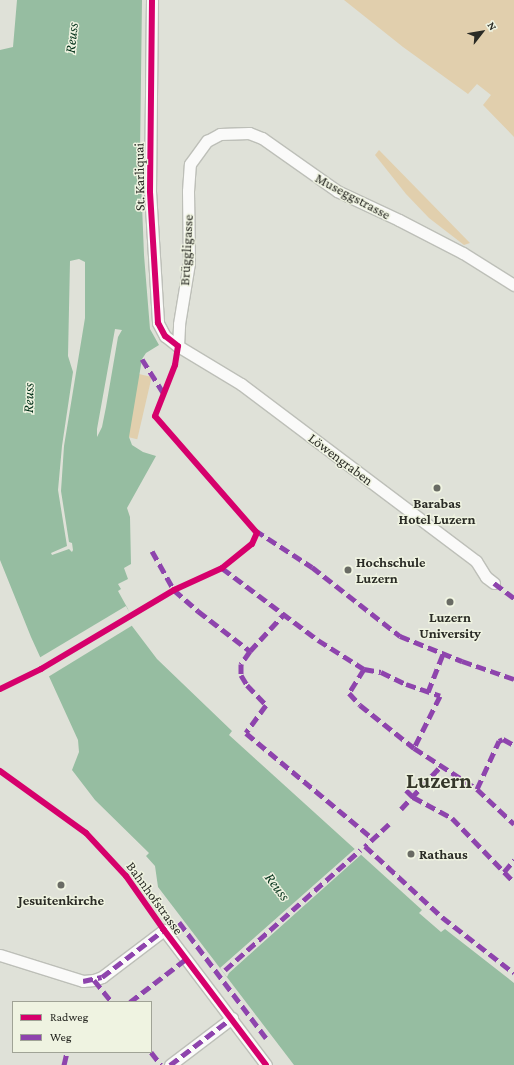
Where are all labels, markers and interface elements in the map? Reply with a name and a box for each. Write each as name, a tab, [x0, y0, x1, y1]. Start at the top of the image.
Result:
north arrow	[462, 12, 502, 52]
text: N	[485, 20, 499, 32]
water label: Reuss	[61, 22, 83, 54]
street label: St. Karliquai	[130, 143, 148, 211]
street label: Museggstrasse	[313, 169, 393, 223]
street label: Brüggligasse	[176, 214, 196, 286]
water label: Reuss	[20, 383, 38, 413]
street label: Löwengraben	[305, 429, 377, 489]
marker: Barabas Hotel Luzern	[432, 483, 442, 493]
place label: Barabas Hotel Luzern	[399, 495, 475, 528]
place label: Hochschule Luzern	[356, 554, 426, 586]
marker: Hochschule Luzern	[343, 565, 353, 575]
marker: Luzern University	[445, 597, 455, 607]
place label: Luzern University	[419, 609, 481, 642]
district label: Luzern	[406, 768, 472, 794]
place label: Rathaus	[419, 846, 468, 862]
marker: Rathaus	[406, 849, 416, 859]
street label: Bahnhofstrasse	[123, 858, 187, 938]
water label: Reuss	[261, 869, 293, 905]
marker: Jesuitenkirche	[56, 880, 66, 890]
place label: Jesuitenkirche	[18, 892, 104, 908]
legend	[12, 1001, 152, 1053]
text: Radweg	[50, 1010, 88, 1024]
text: Weg	[50, 1030, 72, 1044]

